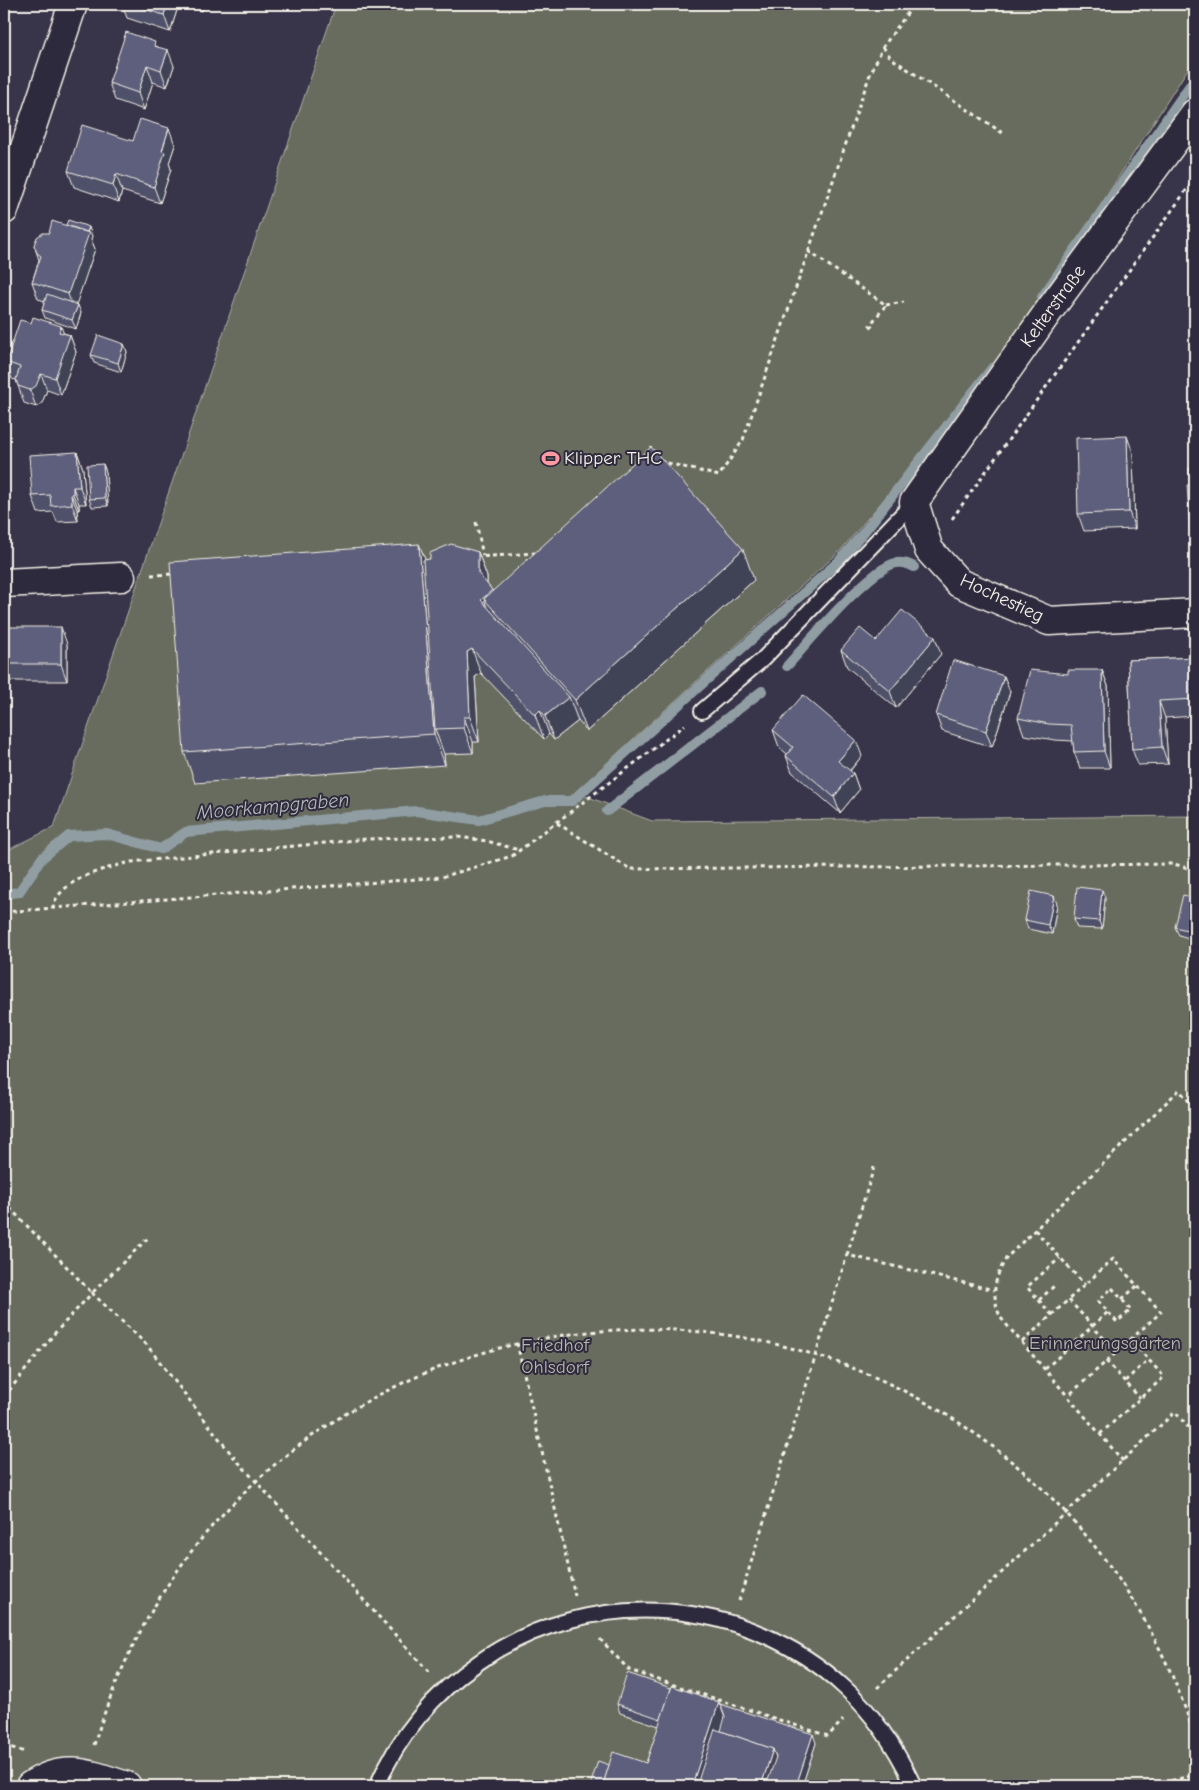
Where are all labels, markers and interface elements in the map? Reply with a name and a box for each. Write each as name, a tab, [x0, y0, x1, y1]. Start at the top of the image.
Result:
street label: Kelterstraße	[1016, 261, 1090, 351]
place label: Klipper THC	[564, 447, 662, 469]
sports icon: Klipper THC	[540, 448, 560, 468]
street label: Hochestieg	[957, 569, 1047, 627]
water label: Moorkampgraben	[195, 788, 350, 824]
park label: Erinnerungsgärten	[1029, 1332, 1181, 1354]
park label: Friedhof Ohlsdorf	[521, 1334, 591, 1378]

